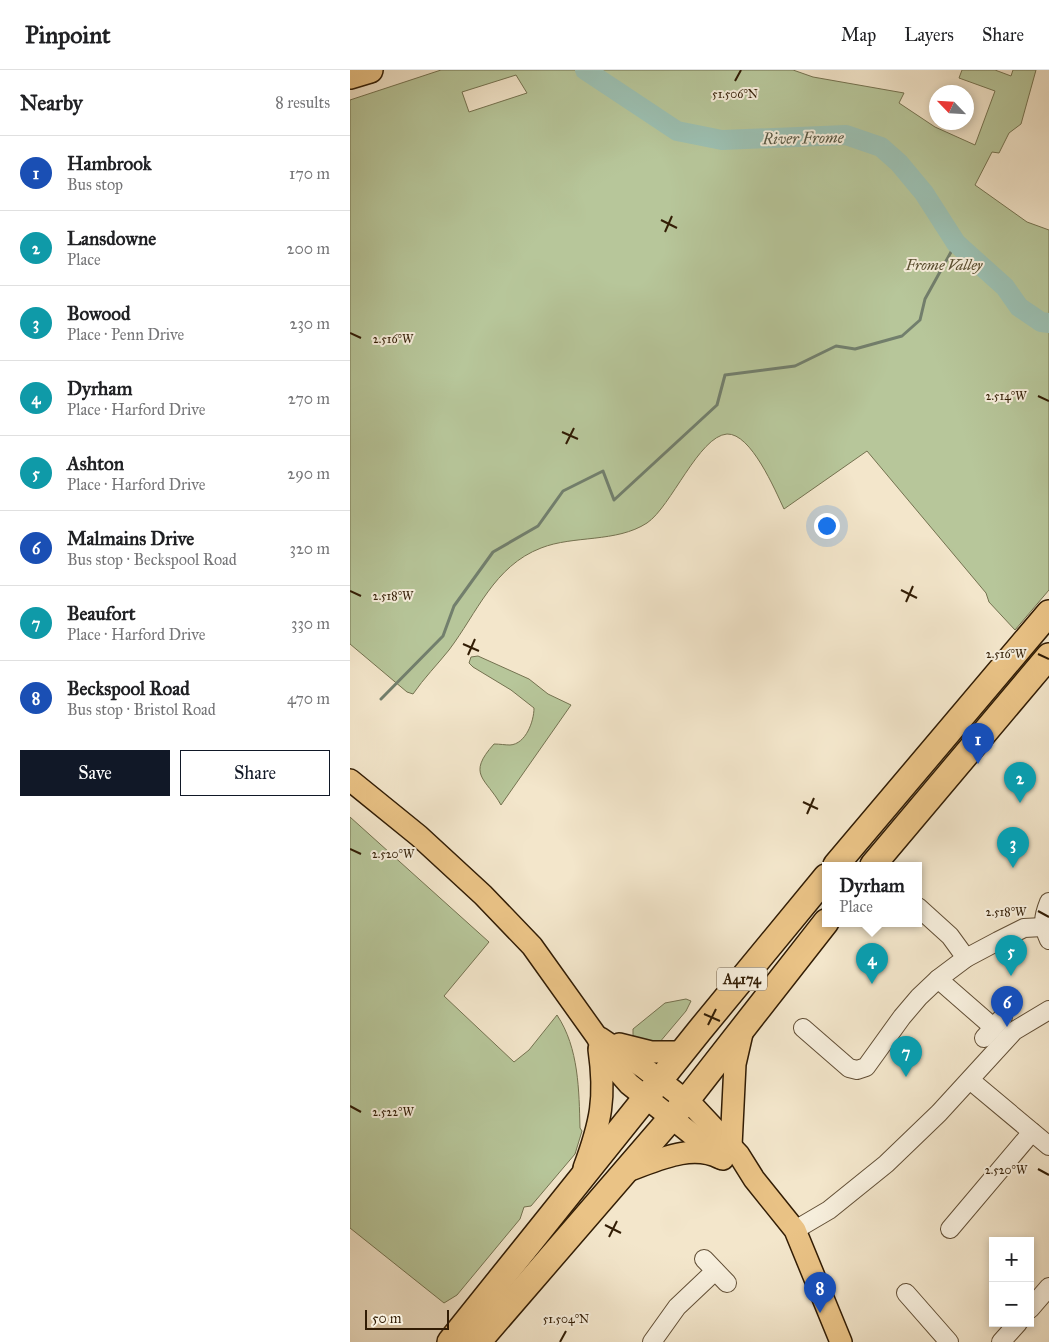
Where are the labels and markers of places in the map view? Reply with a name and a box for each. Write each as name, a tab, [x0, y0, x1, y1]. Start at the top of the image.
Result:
pin: 1	[962, 723, 994, 764]
pin: 2	[1004, 762, 1036, 803]
pin: 3	[997, 827, 1029, 868]
pin: 5	[995, 935, 1027, 976]
pin: 4	[856, 943, 888, 984]
pin: 6	[991, 986, 1023, 1027]
pin: 7	[890, 1036, 922, 1077]
pin: 8	[804, 1272, 836, 1313]

